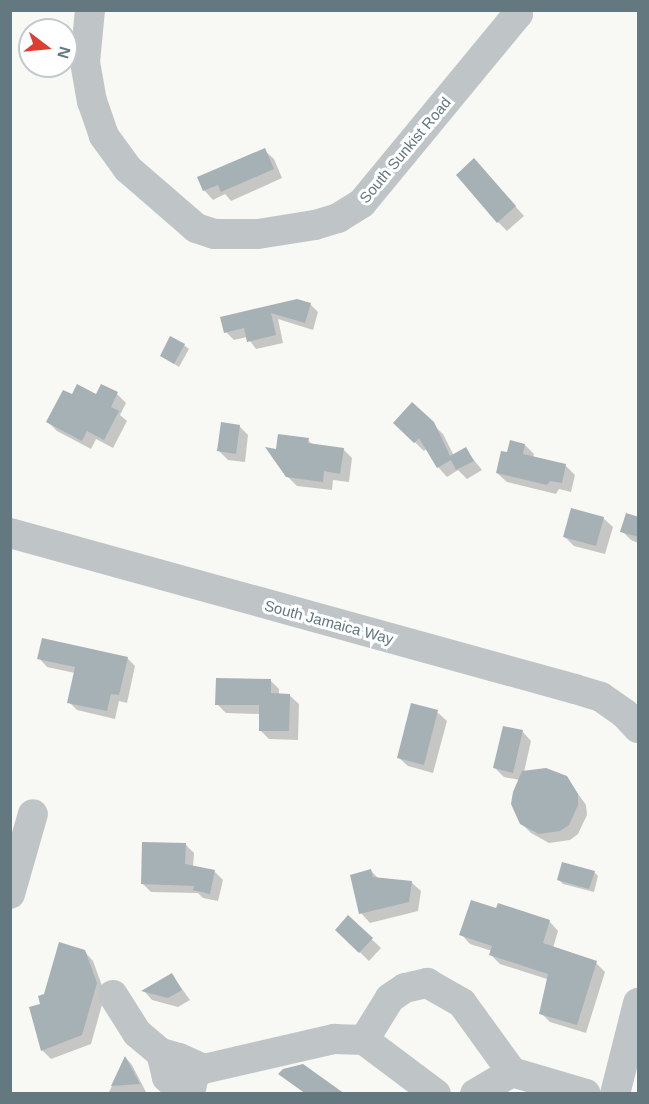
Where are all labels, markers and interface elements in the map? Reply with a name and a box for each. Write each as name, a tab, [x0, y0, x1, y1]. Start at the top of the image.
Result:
north arrow	[18, 18, 78, 78]
text: N	[54, 45, 74, 60]
street label: South Sunkist Road	[355, 93, 455, 207]
street label: South Jamaica Way	[263, 596, 395, 648]

